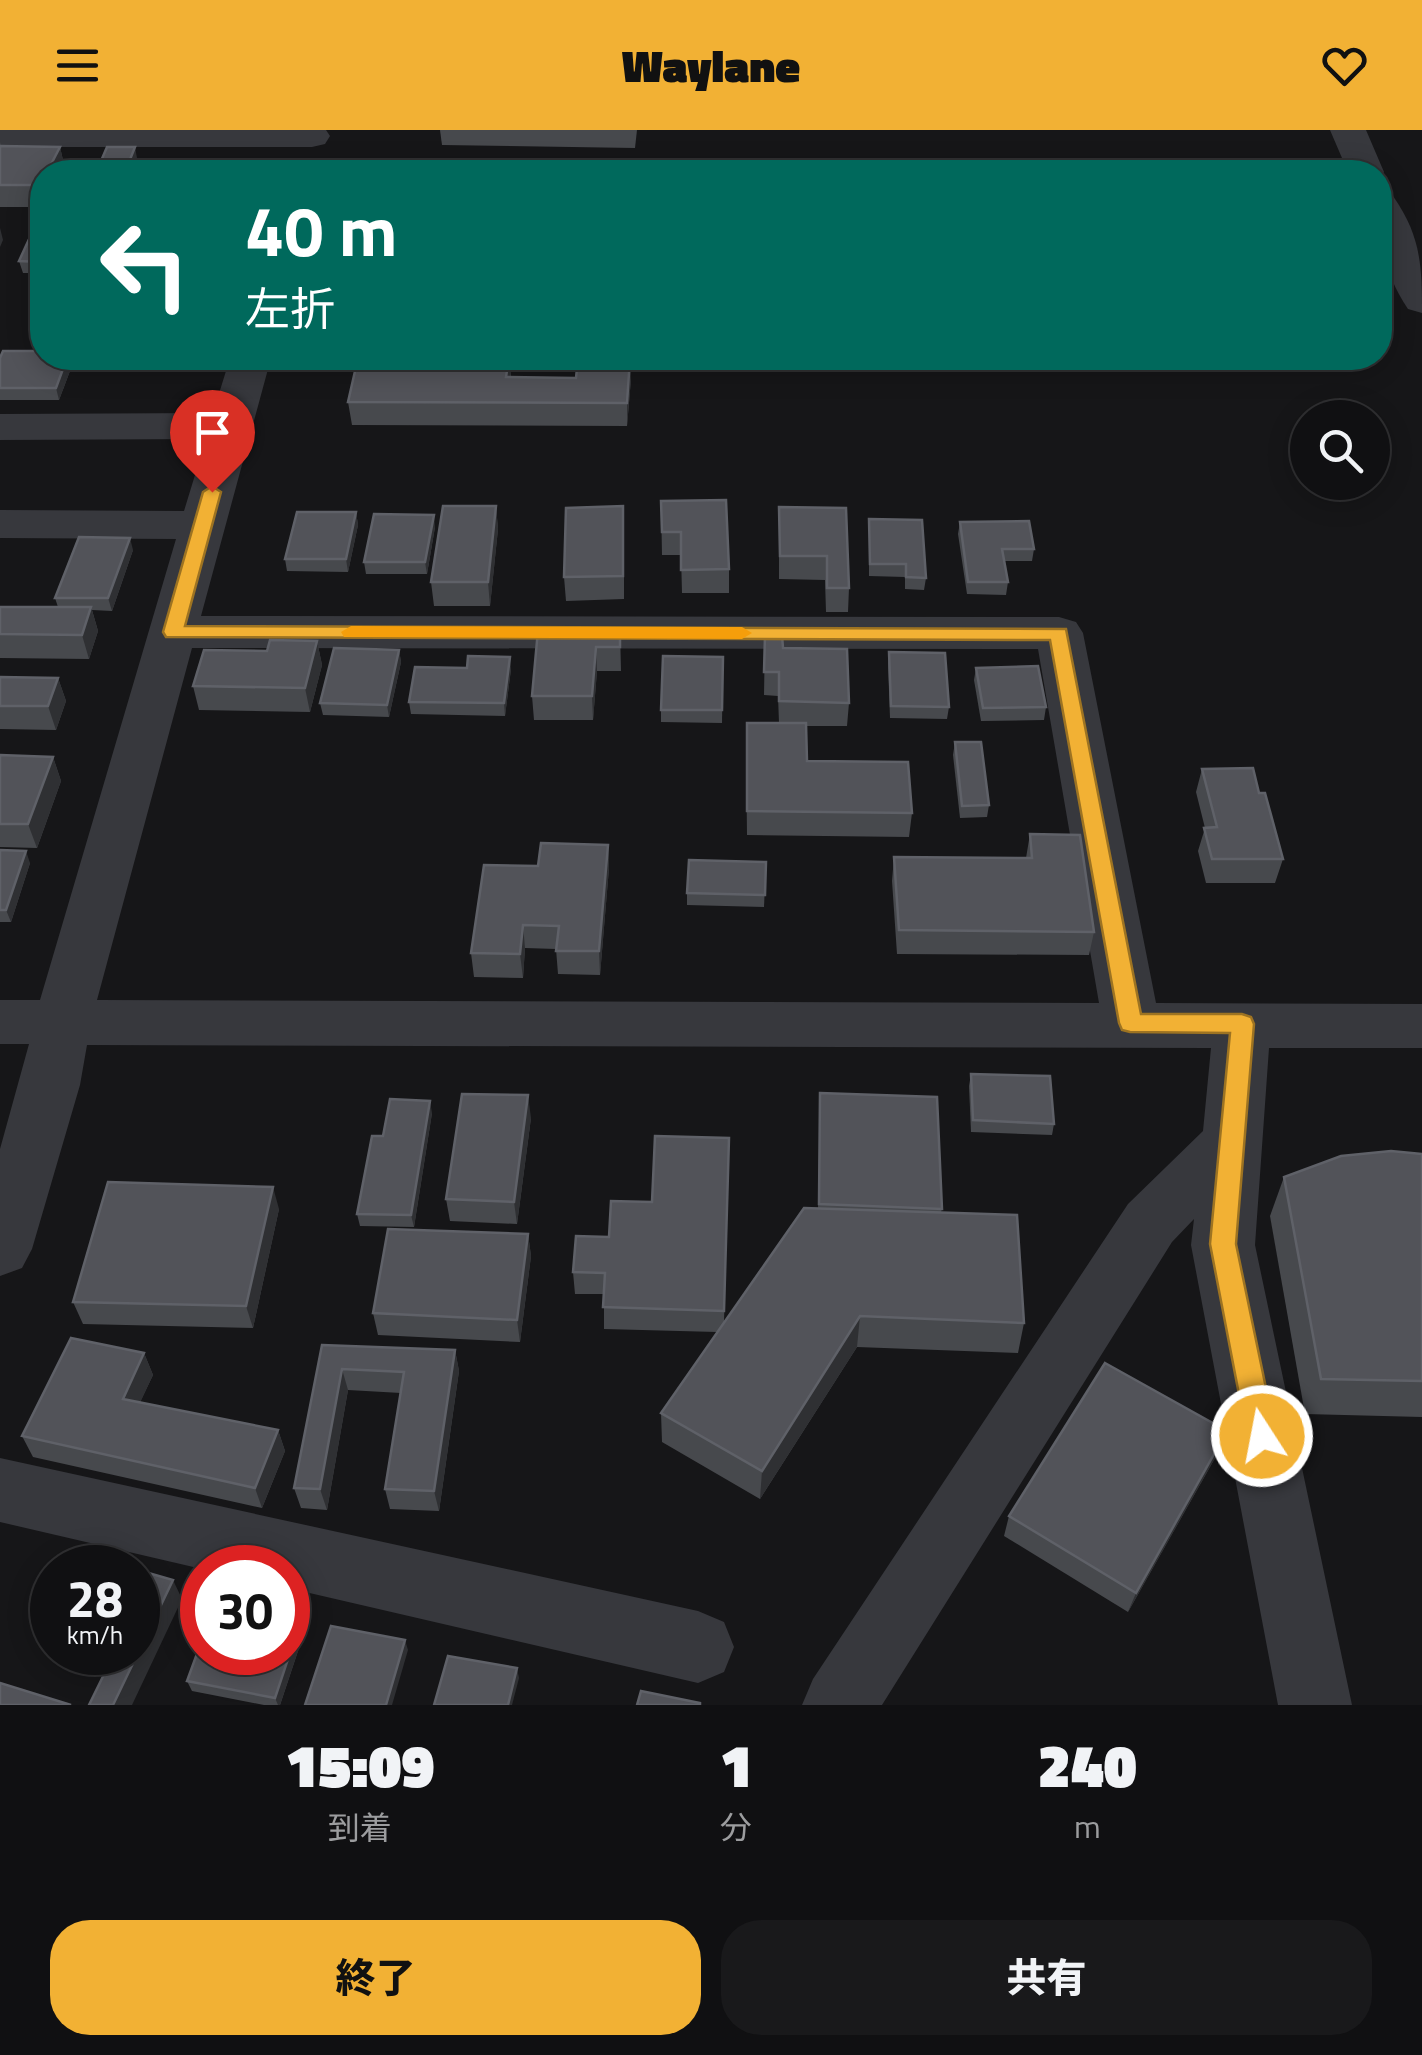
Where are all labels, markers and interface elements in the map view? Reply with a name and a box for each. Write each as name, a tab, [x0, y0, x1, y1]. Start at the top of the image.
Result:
text: Waylane	[622, 31, 800, 99]
icon: menu	[50, 38, 105, 93]
icon: heart	[1317, 38, 1372, 93]
text: 40 m	[245, 177, 398, 283]
icon: left	[80, 200, 210, 330]
text: 左折	[245, 274, 335, 342]
pin	[170, 390, 255, 493]
map controls	[1290, 400, 1390, 500]
button: search	[1290, 400, 1390, 500]
icon: arrive	[185, 405, 240, 460]
position arrow	[1210, 1384, 1314, 1488]
speed limit sign: 30	[180, 1545, 310, 1675]
text: 28	[67, 1560, 123, 1636]
text: km/h	[67, 1616, 123, 1654]
text: 15:09	[285, 1719, 434, 1810]
text: 1	[720, 1719, 753, 1810]
text: 240	[1038, 1719, 1137, 1810]
text: m	[1074, 1802, 1101, 1850]
text: 到着	[328, 1803, 392, 1851]
text: 分	[720, 1803, 752, 1851]
button: 終了	[50, 1920, 701, 2035]
button: 共有	[721, 1920, 1372, 2035]

